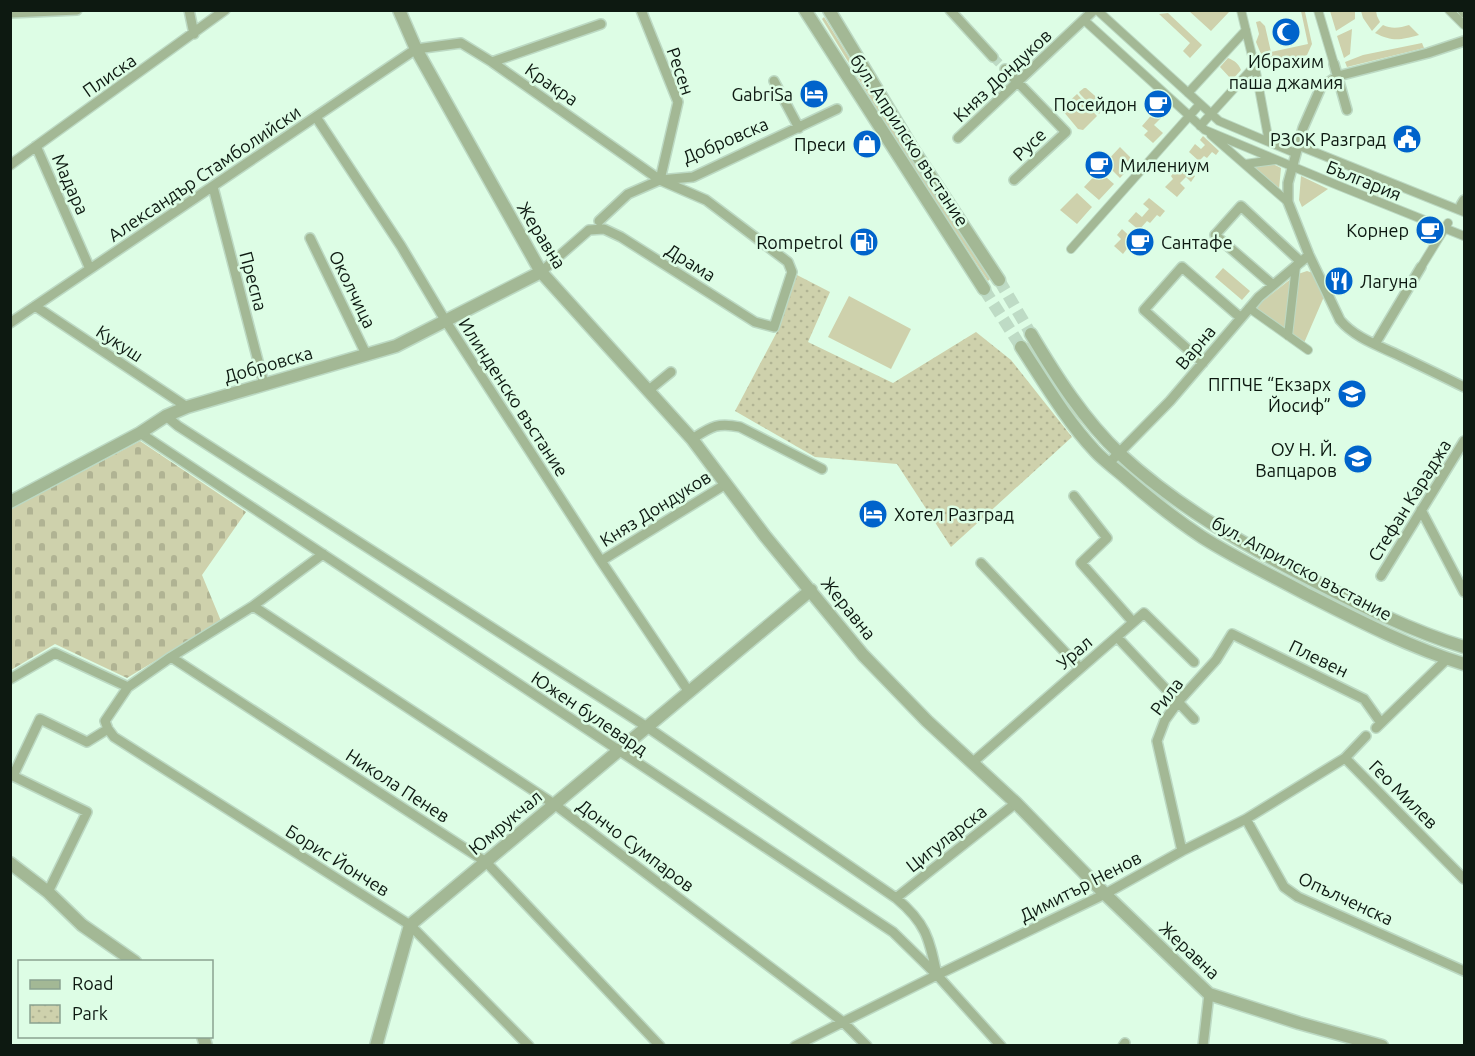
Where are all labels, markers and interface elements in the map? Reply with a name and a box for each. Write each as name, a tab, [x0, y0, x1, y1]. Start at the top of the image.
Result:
mosque icon: Ибрахим паша джамия	[1270, 16, 1302, 48]
street label: Княз Дондуков	[949, 25, 1055, 125]
street label: Ресен	[664, 44, 698, 98]
street label: Плиска	[78, 49, 140, 101]
street label: бул. Априлско въстание	[847, 50, 973, 230]
place label: Ибрахим паша джамия	[1229, 51, 1343, 92]
street label: Кракра	[522, 59, 582, 109]
hotel icon: GabriSa	[798, 78, 830, 110]
place label: GabriSa	[731, 84, 793, 104]
cafe icon: Посейдон	[1142, 88, 1174, 120]
place label: Посейдон	[1053, 94, 1137, 114]
street label: Александър Стамболийски	[104, 101, 304, 245]
street label: Добровска	[679, 113, 771, 167]
public building icon: РЗОК Разград	[1391, 123, 1423, 155]
street label: Русе	[1008, 124, 1050, 164]
shop icon: Преси	[851, 128, 883, 160]
place label: РЗОК Разград	[1270, 129, 1386, 149]
place label: Преси	[794, 134, 846, 154]
cafe icon: Милениум	[1083, 149, 1115, 181]
street label: Мадара	[49, 150, 93, 218]
place label: Милениум	[1120, 155, 1210, 175]
street label: България	[1324, 156, 1404, 204]
street label: Жеравна	[514, 198, 570, 272]
cafe icon: Корнер	[1414, 214, 1446, 246]
place label: Корнер	[1346, 220, 1409, 240]
fuel station icon: Rompetrol	[848, 226, 880, 258]
cafe icon: Сантафе	[1124, 226, 1156, 258]
place label: Rompetrol	[756, 232, 843, 252]
place label: Сантафе	[1161, 232, 1233, 252]
street label: Драма	[663, 239, 719, 285]
street label: Околчица	[326, 247, 380, 331]
street label: Преспа	[236, 249, 272, 313]
restaurant icon: Лагуна	[1323, 265, 1355, 297]
place label: Лагуна	[1360, 271, 1418, 291]
street label: Илинденско въстание	[455, 314, 573, 480]
street label: Кукуш	[93, 321, 147, 365]
street label: Варна	[1171, 321, 1219, 373]
street label: Добровска	[221, 342, 315, 386]
place label: ПГПЧЕ “Екзарх Йосиф”	[1208, 374, 1331, 415]
school or university icon: ПГПЧЕ “Екзарх Йосиф”	[1336, 378, 1368, 410]
street label: Стефан Караджа	[1364, 435, 1454, 565]
place label: ОУ Н. Й. Вапцаров	[1255, 439, 1337, 480]
school or university icon: ОУ Н. Й. Вапцаров	[1342, 443, 1374, 475]
street label: Княз Дондуков	[596, 466, 714, 550]
hotel icon: Хотел Разград	[857, 498, 889, 530]
place label: Хотел Разград	[894, 504, 1015, 524]
street label: бул. Априлско въстание	[1209, 512, 1395, 624]
street label: Жеравна	[818, 573, 880, 643]
street label: Урал	[1052, 631, 1096, 673]
street label: Плевен	[1286, 635, 1352, 681]
street label: Южен булевард	[528, 667, 652, 759]
street label: Рила	[1146, 674, 1186, 718]
street label: Никола Пенев	[343, 744, 453, 826]
street label: Гео Милев	[1366, 756, 1442, 832]
street label: Юмрукчал	[464, 786, 546, 858]
street label: Дончо Сумпаров	[574, 795, 698, 895]
street label: Цигуларска	[902, 800, 990, 876]
street label: Борис Йончев	[282, 820, 394, 900]
street label: Димитър Ненов	[1016, 847, 1144, 925]
street label: Опълченска	[1295, 867, 1397, 929]
street label: Жеравна	[1156, 917, 1224, 983]
legend	[18, 960, 213, 1038]
text: Road	[72, 973, 114, 993]
text: Park	[72, 1003, 108, 1023]

